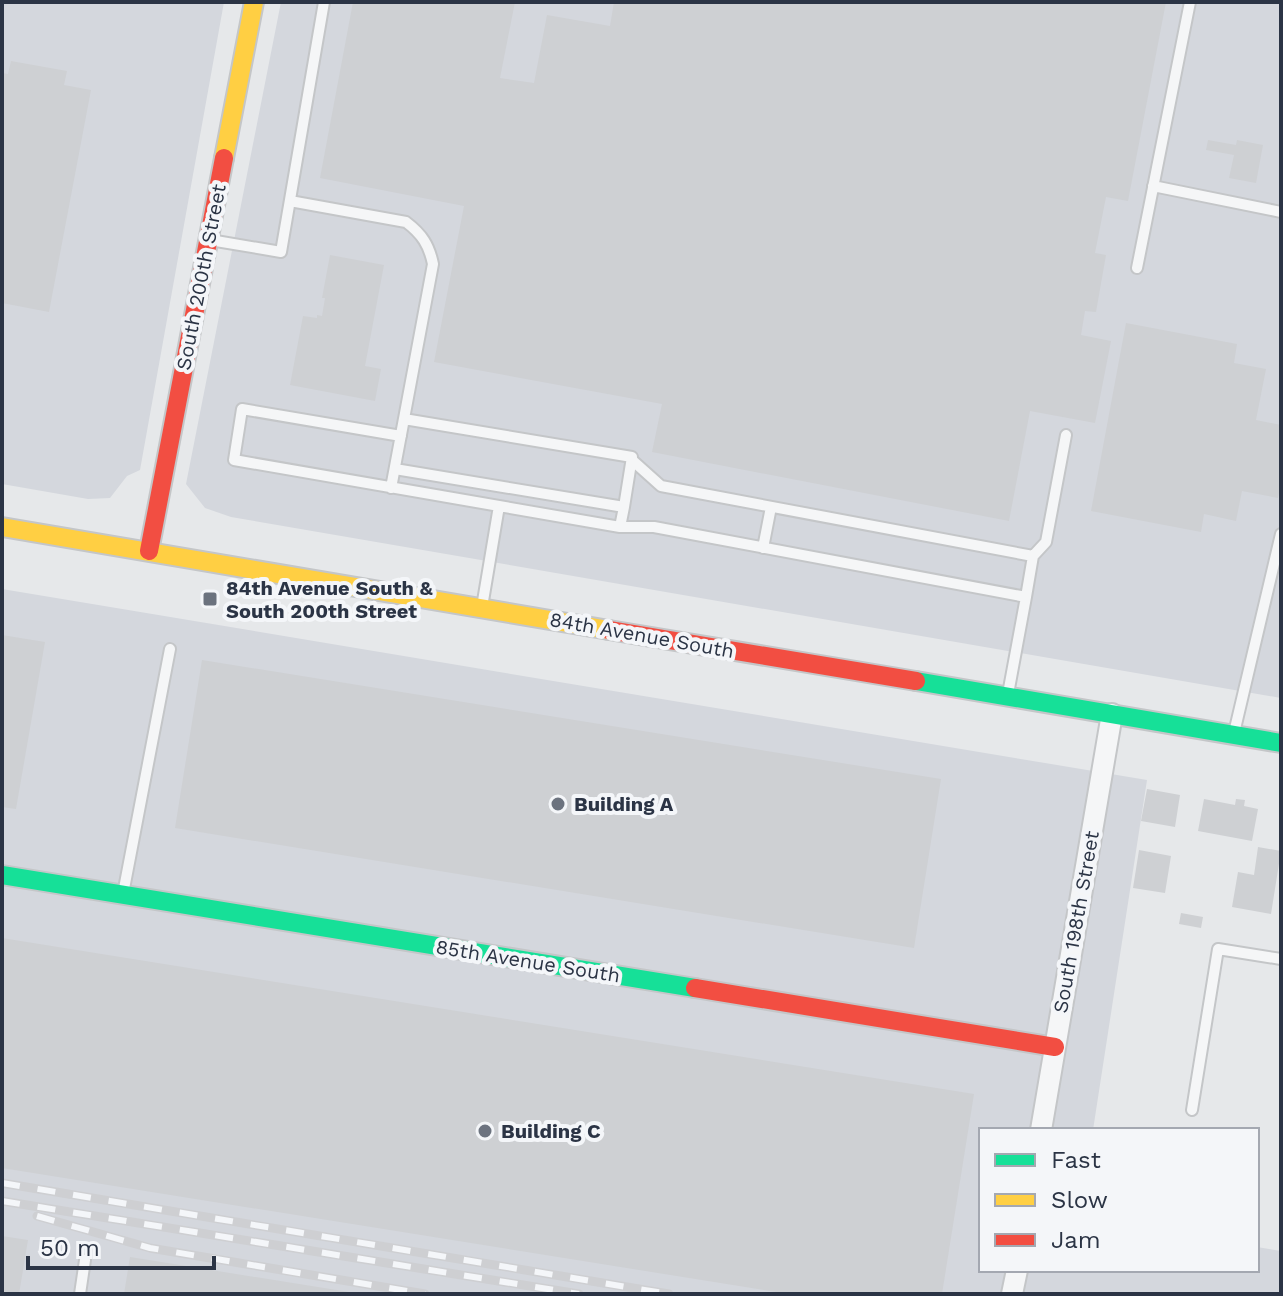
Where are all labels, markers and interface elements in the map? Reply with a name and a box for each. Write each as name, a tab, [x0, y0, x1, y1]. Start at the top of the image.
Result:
street label: South 200th Street	[171, 181, 231, 372]
place label: 84th Avenue South & South 200th Street	[226, 576, 433, 623]
marker: 84th Avenue South & South 200th Street	[201, 590, 219, 608]
street label: 84th Avenue South	[548, 607, 736, 663]
place label: Building A	[574, 792, 674, 816]
marker: Building A	[549, 795, 567, 813]
street label: South 198th Street	[1048, 828, 1104, 1015]
street label: 85th Avenue South	[434, 935, 622, 987]
place label: Building C	[501, 1119, 601, 1143]
marker: Building C	[476, 1122, 494, 1140]
legend	[979, 1128, 1259, 1272]
text: Fast	[1051, 1146, 1101, 1174]
text: Slow	[1051, 1186, 1108, 1214]
scale bar	[28, 1220, 214, 1270]
text: Jam	[1051, 1226, 1101, 1254]
text: 50 m	[40, 1234, 100, 1262]

